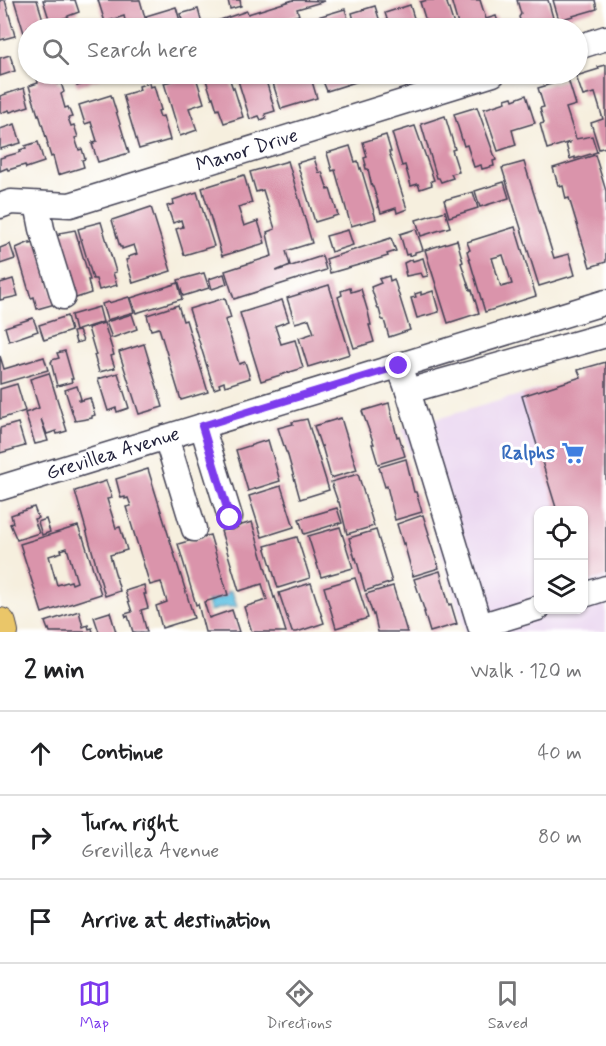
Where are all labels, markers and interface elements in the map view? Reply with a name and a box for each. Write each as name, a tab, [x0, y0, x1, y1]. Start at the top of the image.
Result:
search box	[18, 18, 588, 84]
icon: search	[39, 35, 72, 68]
text: Search here	[87, 37, 198, 65]
street label: Manor Drive	[193, 122, 301, 179]
route end	[385, 352, 411, 378]
street label: Grevillea Avenue	[43, 420, 183, 487]
place label: Ralphs	[501, 440, 555, 467]
supermarket icon: Ralphs	[560, 440, 586, 466]
route start	[216, 504, 242, 530]
map controls	[534, 506, 588, 614]
button: locate	[534, 506, 588, 560]
button: layers	[534, 560, 588, 614]
text: 2 min	[24, 654, 85, 688]
text: Walk · 120 m	[471, 658, 582, 685]
icon: ahead	[24, 737, 57, 770]
text: Continue	[81, 739, 163, 767]
text: 40 m	[538, 740, 582, 767]
text: Turn right	[81, 810, 179, 838]
icon: right	[24, 821, 57, 854]
text: 80 m	[538, 824, 582, 851]
text: Grevillea Avenue	[81, 838, 219, 865]
icon: arrive	[24, 905, 57, 938]
text: Arrive at destination	[81, 907, 271, 935]
tab: Map	[78, 977, 111, 1034]
tab: Directions	[266, 977, 332, 1034]
tab: Saved	[488, 977, 528, 1034]

